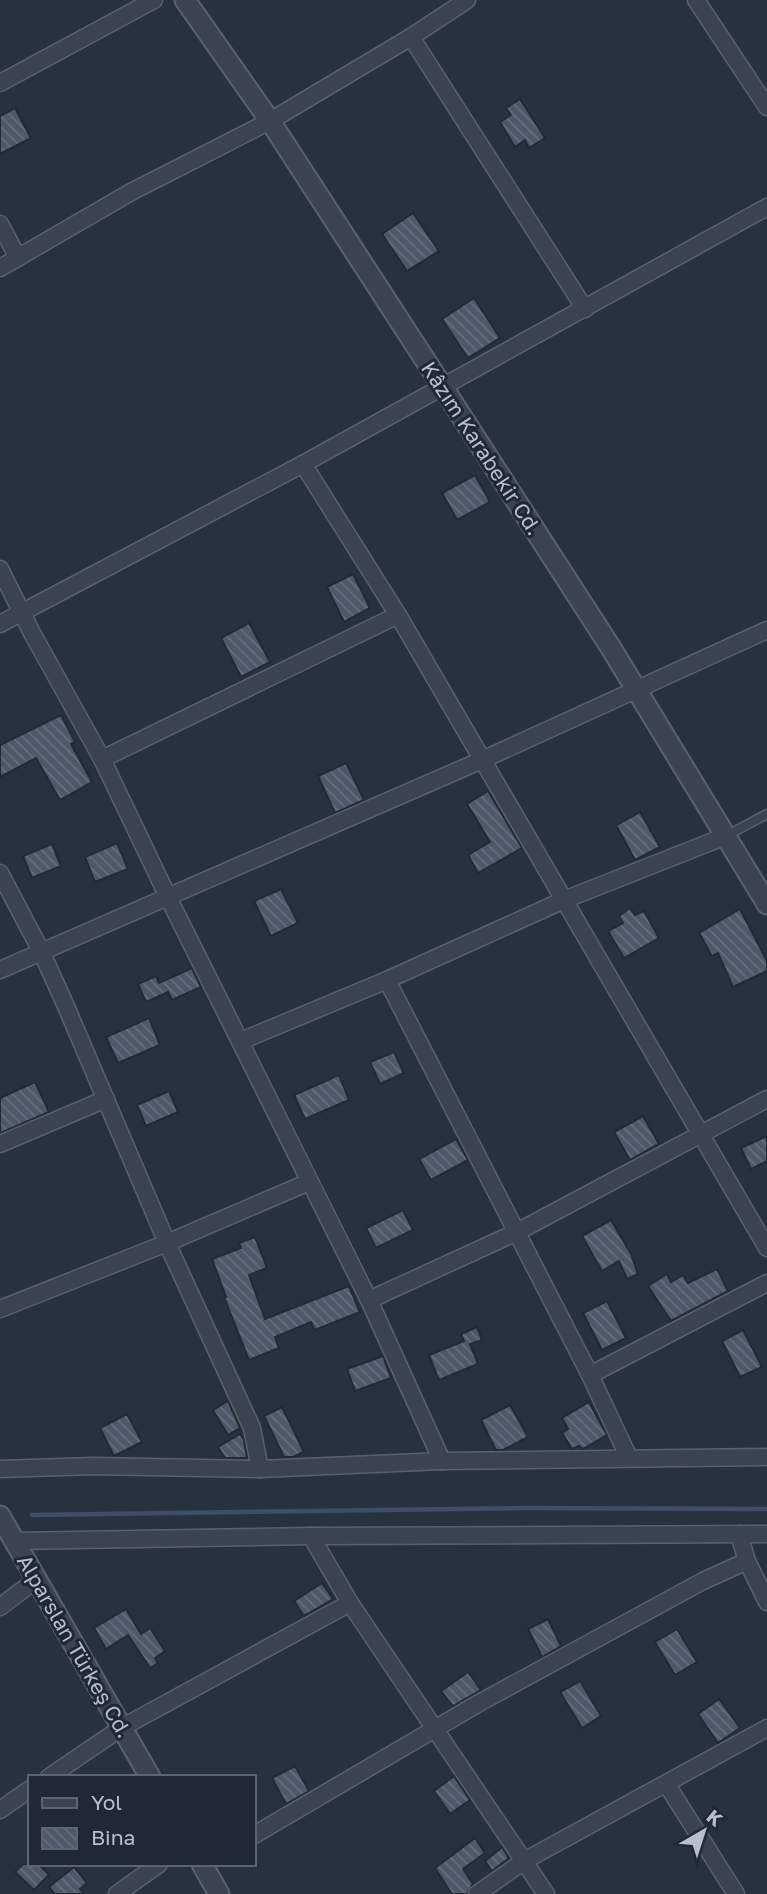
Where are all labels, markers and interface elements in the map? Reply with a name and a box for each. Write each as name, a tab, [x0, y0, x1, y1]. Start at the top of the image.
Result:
street label: Kâzım Karabekir Cd.	[416, 356, 548, 540]
street label: Alparslan Türkeş Cd.	[12, 1550, 138, 1742]
legend	[28, 1775, 256, 1866]
text: Yol	[91, 1789, 122, 1815]
north arrow	[669, 1796, 739, 1866]
text: K	[702, 1804, 728, 1831]
text: Bina	[91, 1824, 135, 1850]

